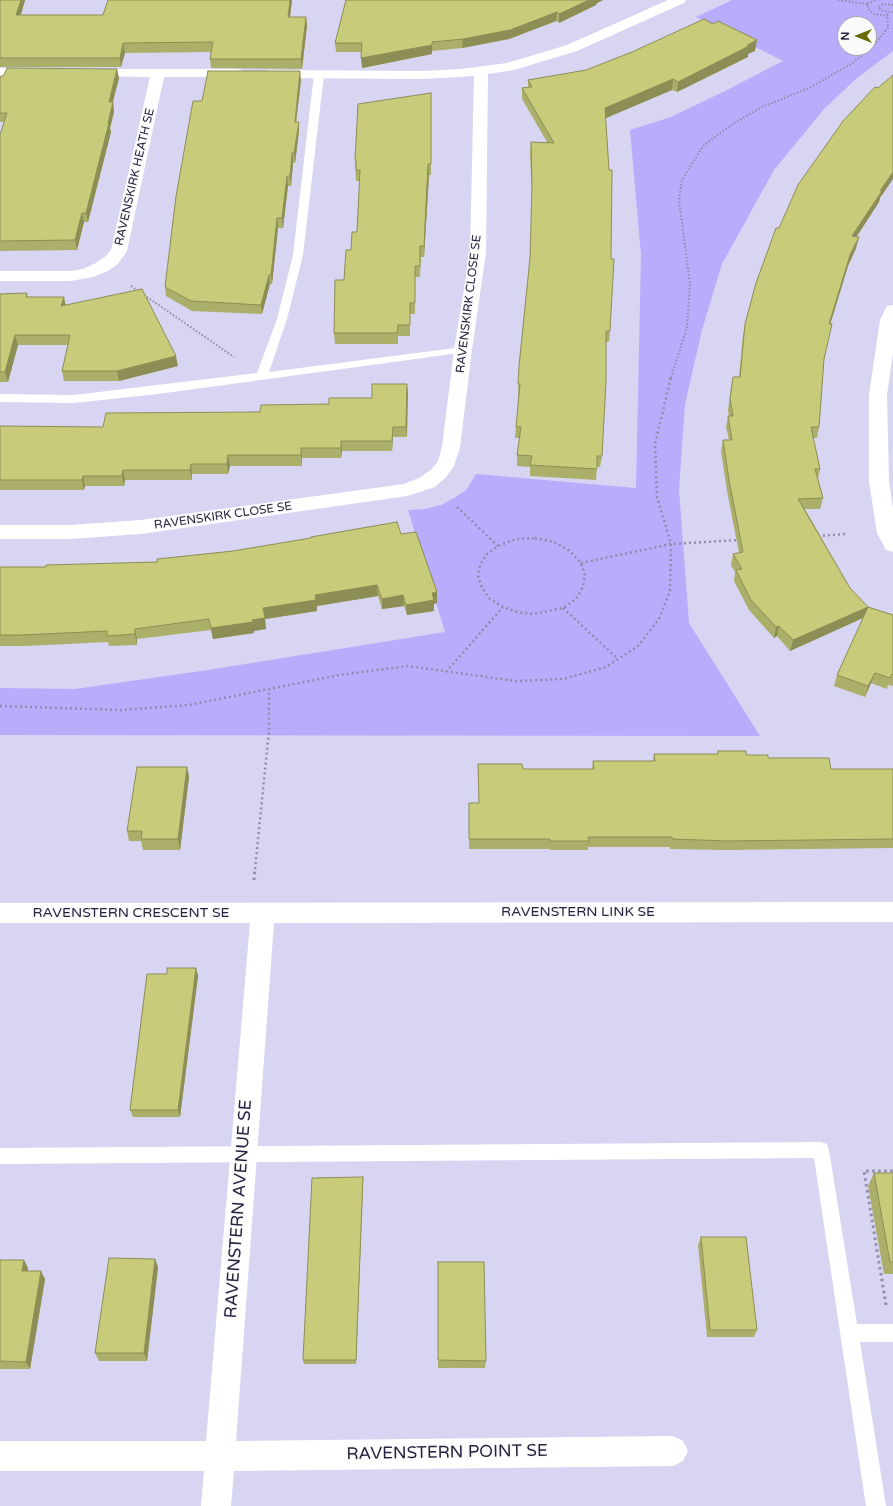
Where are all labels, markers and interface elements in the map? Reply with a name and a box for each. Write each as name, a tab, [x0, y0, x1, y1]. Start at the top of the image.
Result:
north arrow	[837, 16, 877, 56]
text: N	[839, 32, 852, 40]
street label: RAVENSKIRK HEATH SE	[112, 107, 158, 247]
street label: RAVENSKIRK CLOSE SE	[453, 234, 485, 374]
street label: RAVENSKIRK CLOSE SE	[153, 499, 293, 533]
street label: RAVENSTERN LINK SE	[501, 904, 655, 920]
street label: RAVENSTERN CRESCENT SE	[33, 905, 229, 921]
street label: RAVENSTERN AVENUE SE	[221, 1099, 257, 1319]
street label: RAVENSTERN POINT SE	[346, 1441, 548, 1465]

